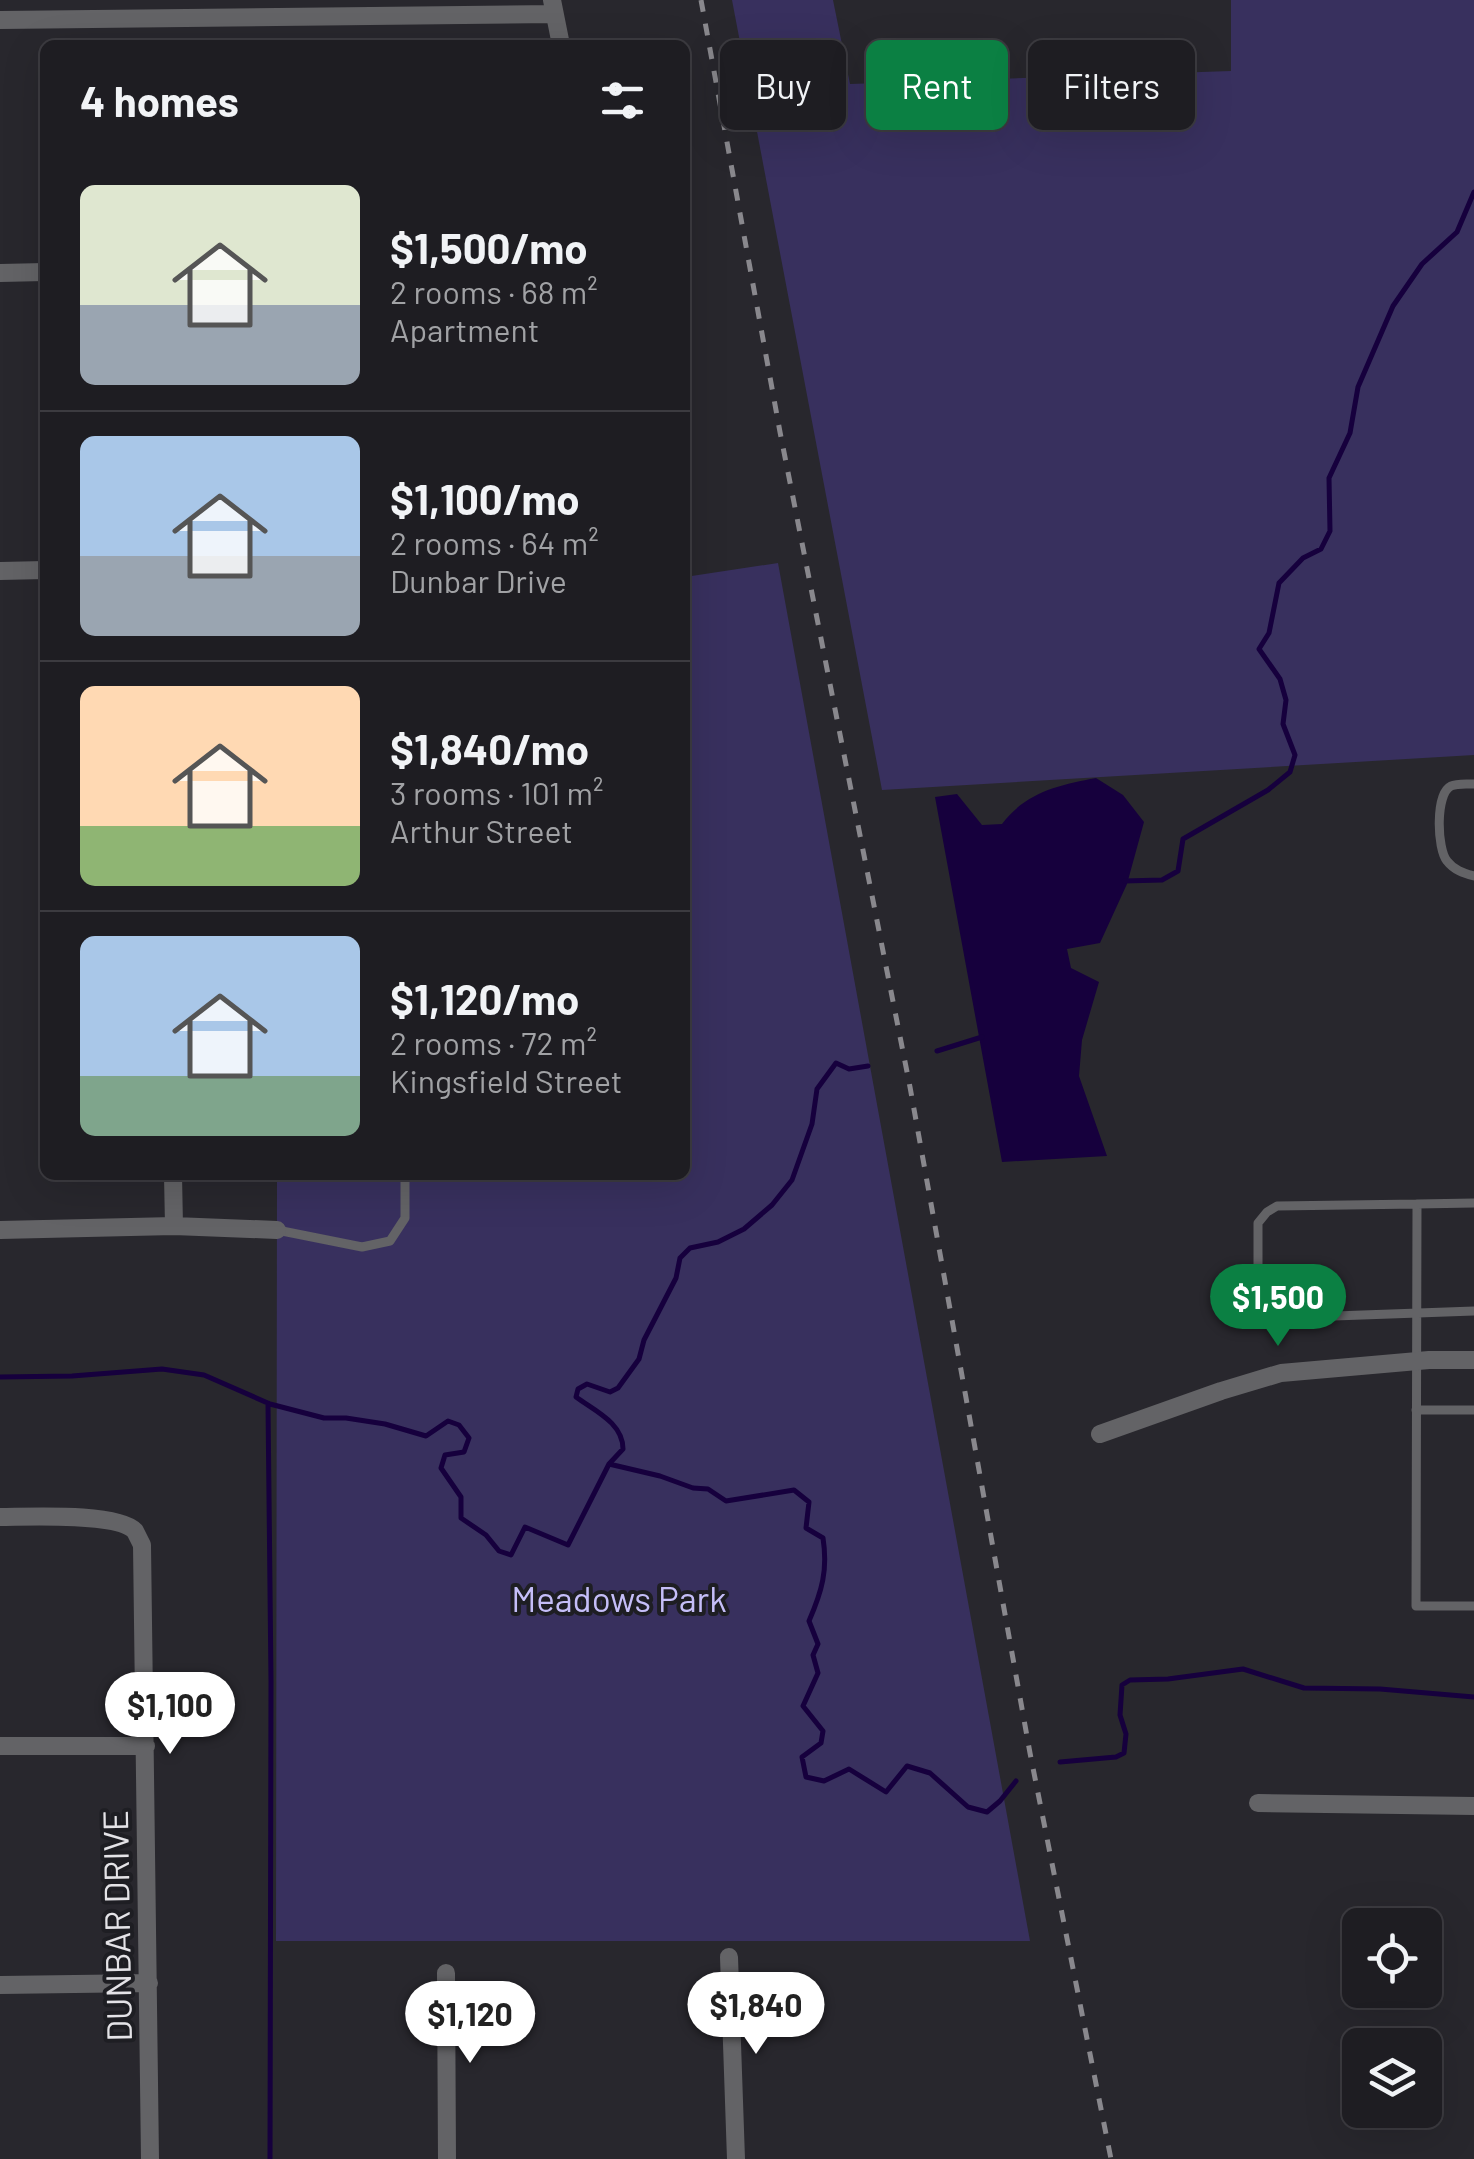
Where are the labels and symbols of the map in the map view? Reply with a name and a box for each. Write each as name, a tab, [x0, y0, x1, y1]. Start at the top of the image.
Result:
pin: $1,500	[1197, 1264, 1359, 1349]
park label: Meadows Park	[511, 1577, 727, 1619]
pin: $1,100	[89, 1672, 251, 1757]
street label: DUNBAR DRIVE	[93, 1810, 139, 2042]
pin: $1,840	[675, 1972, 837, 2057]
pin: $1,120	[389, 1981, 551, 2066]

